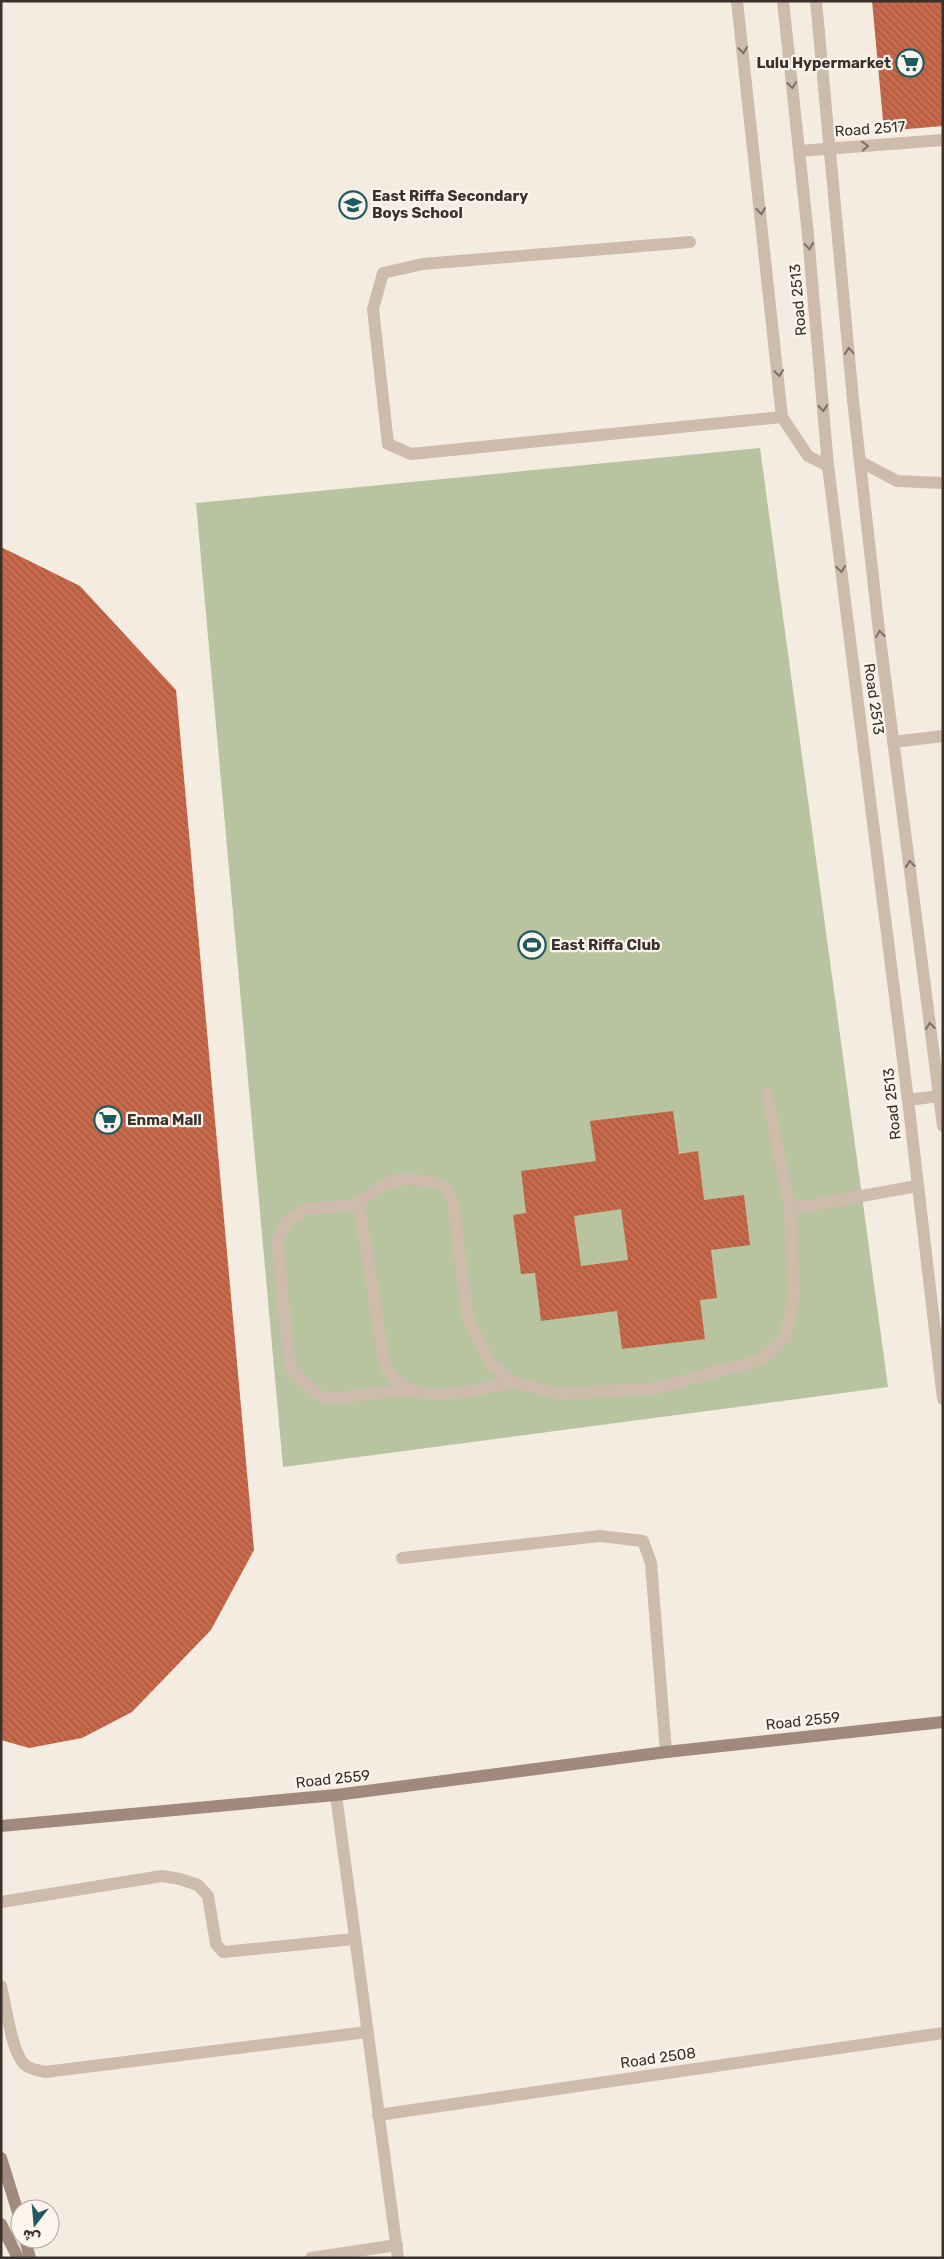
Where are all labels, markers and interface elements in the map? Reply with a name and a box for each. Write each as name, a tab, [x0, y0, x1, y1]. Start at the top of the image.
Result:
one-way arrow	[737, 46, 748, 54]
supermarket icon: Lulu Hypermarket	[895, 48, 925, 78]
place label: Lulu Hypermarket	[756, 54, 891, 72]
one-way arrow	[786, 81, 797, 89]
street label: Road 2517	[834, 118, 906, 140]
one-way arrow	[861, 140, 869, 151]
place label: East Riffa Secondary Boys School	[372, 187, 528, 222]
school or university icon: East Riffa Secondary Boys School	[338, 190, 368, 220]
one-way arrow	[755, 208, 766, 216]
one-way arrow	[804, 242, 815, 250]
street label: Road 2513	[786, 263, 810, 337]
one-way arrow	[843, 346, 854, 354]
one-way arrow	[773, 369, 784, 377]
one-way arrow	[817, 404, 828, 412]
one-way arrow	[835, 566, 846, 574]
one-way arrow	[875, 630, 885, 638]
street label: Road 2513	[860, 662, 888, 736]
one-way arrow	[905, 860, 916, 868]
sports icon: East Riffa Club	[517, 930, 547, 960]
place label: East Riffa Club	[551, 936, 660, 954]
one-way arrow	[925, 1021, 936, 1029]
street label: Road 2513	[879, 1067, 905, 1141]
supermarket icon: Enma Mall	[93, 1105, 123, 1135]
place label: Enma Mall	[127, 1111, 202, 1129]
street label: Road 2559	[765, 1708, 841, 1734]
street label: Road 2559	[295, 1766, 371, 1792]
street label: Road 2508	[619, 2044, 697, 2072]
north arrow	[10, 2199, 60, 2249]
text: ش	[20, 2225, 42, 2247]

